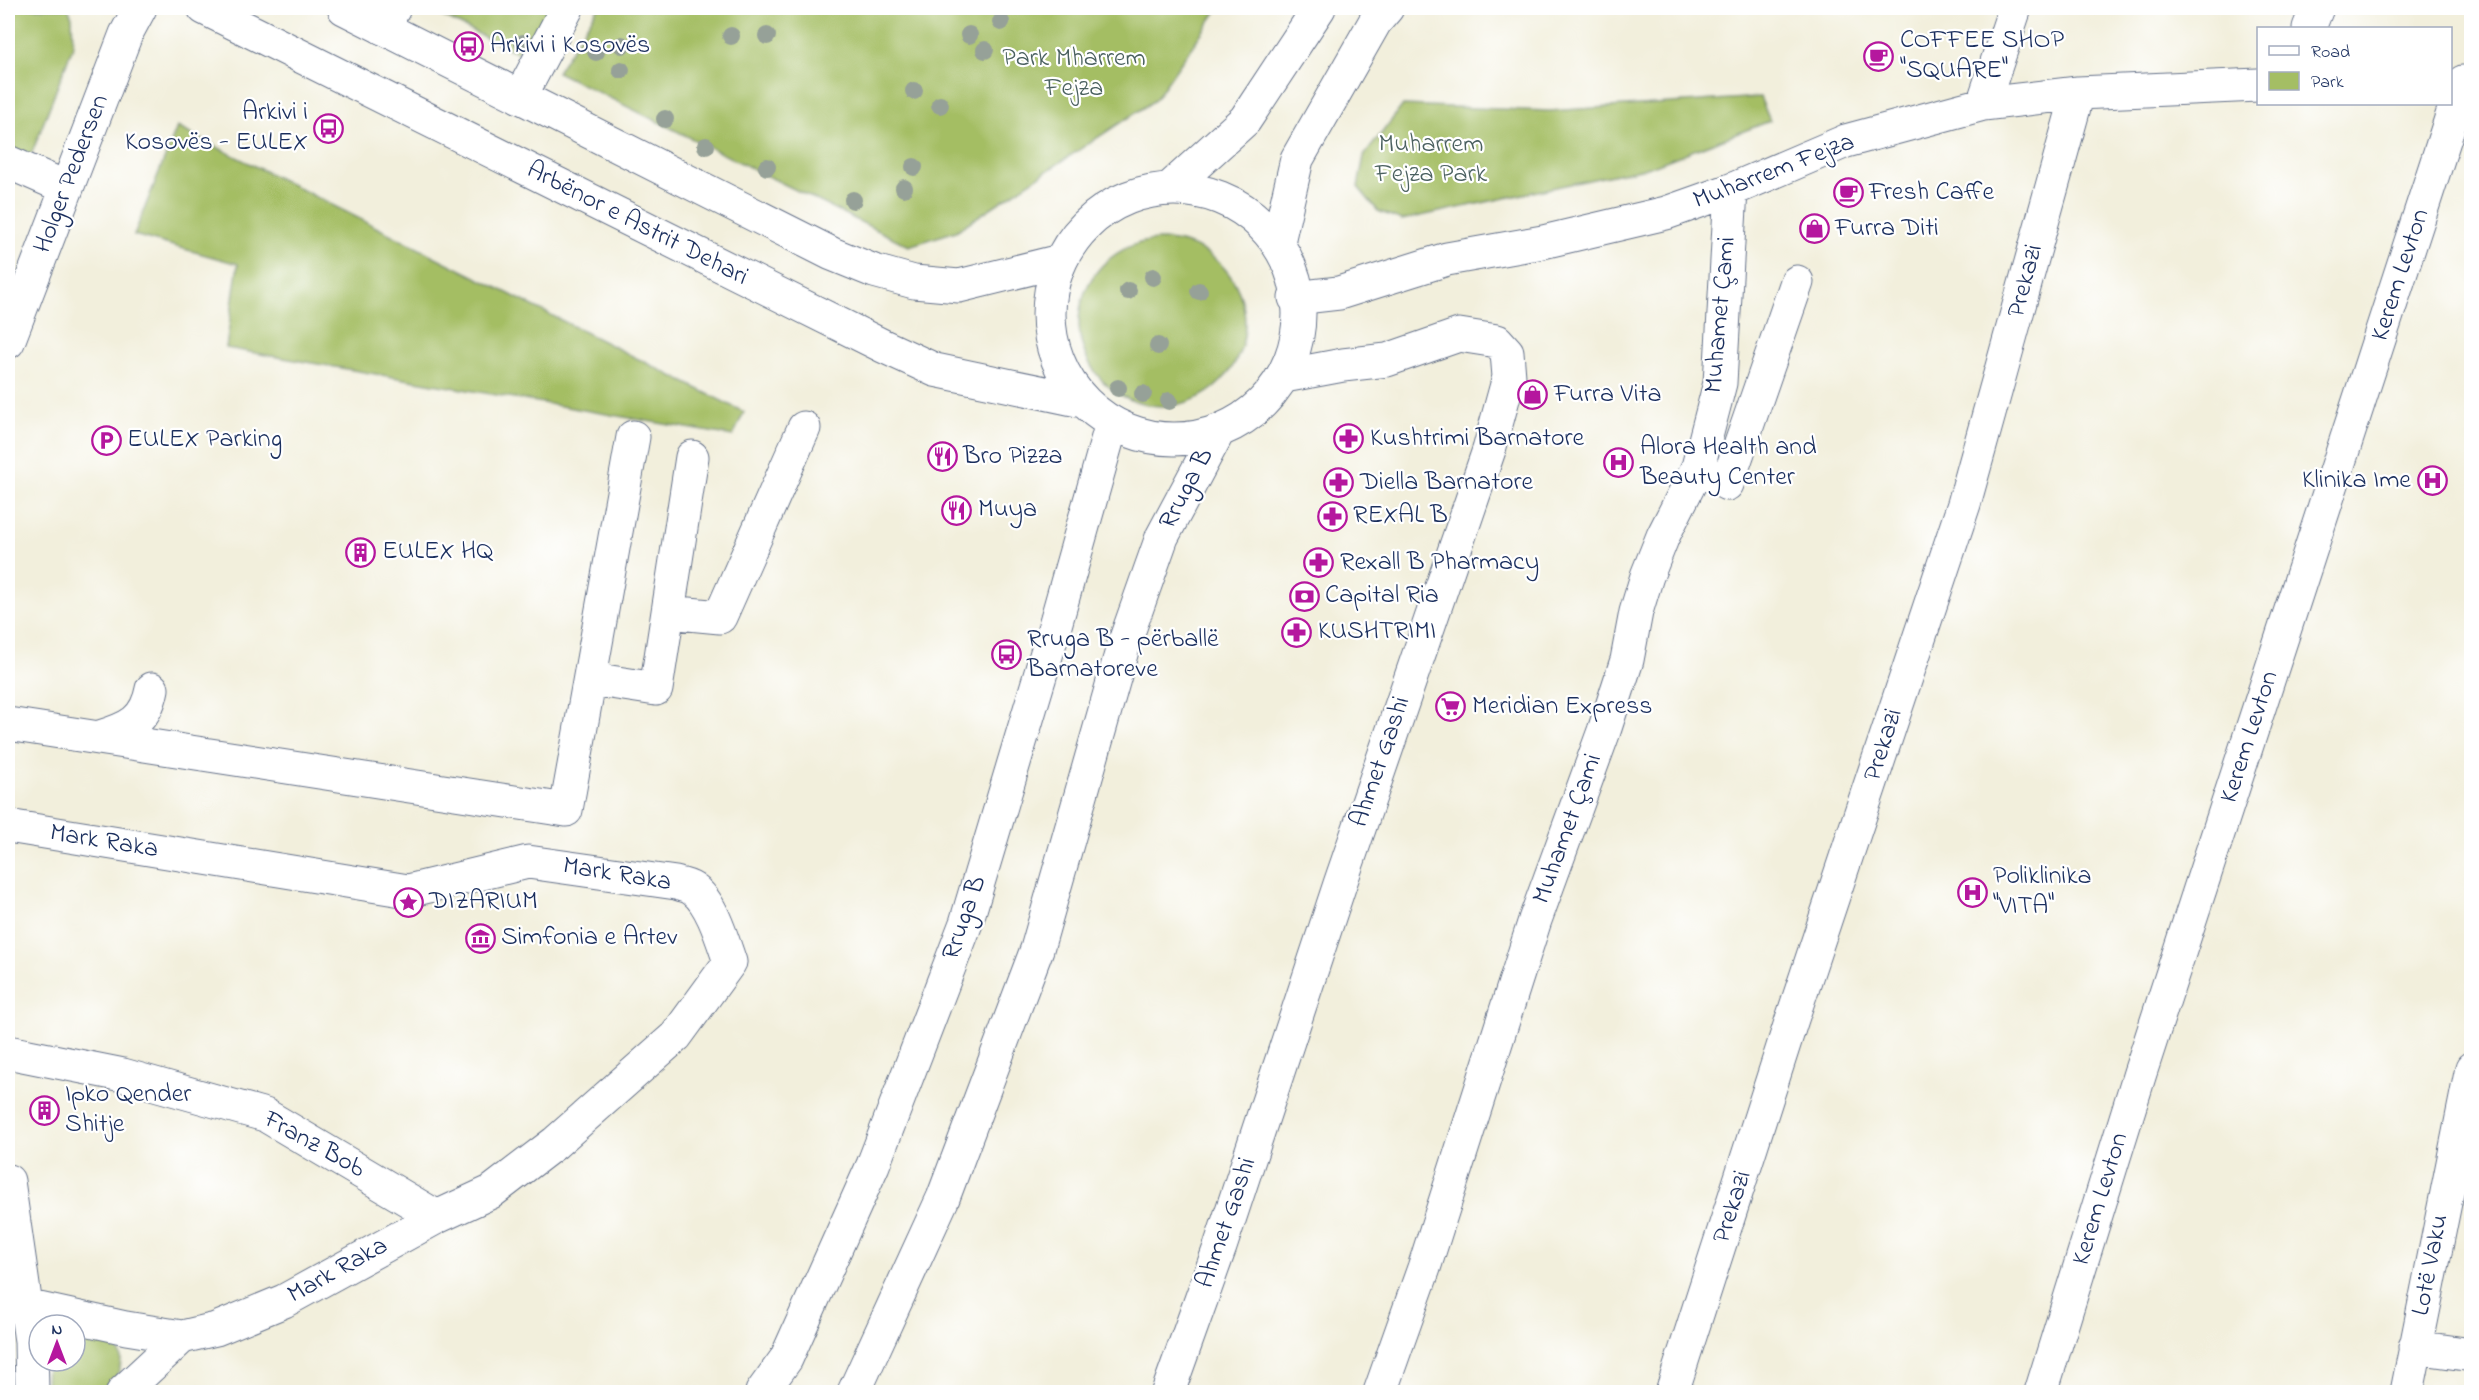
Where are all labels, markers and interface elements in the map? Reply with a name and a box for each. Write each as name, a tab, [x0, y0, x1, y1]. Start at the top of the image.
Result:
place label: COFFEE SHOP "SQUARE"	[1900, 22, 2065, 90]
place label: Arkivi i Kosovës	[490, 27, 650, 65]
legend	[2257, 27, 2452, 105]
bus stop icon: Arkivi i Kosovës	[453, 30, 485, 62]
park label: Park Mharrem Fejza	[1002, 40, 1146, 108]
cafe icon: COFFEE SHOP "SQUARE"	[1863, 40, 1895, 72]
text: Road	[2311, 40, 2350, 66]
text: Park	[2311, 70, 2344, 96]
street label: Holger Pedersen	[24, 89, 120, 259]
place label: Arkivi i Kosovës - EULEX	[125, 94, 308, 162]
bus stop icon: Arkivi i Kosovës - EULEX	[313, 112, 345, 144]
street label: Muharrem Fejza	[1688, 124, 1860, 220]
park label: Muharrem Fejza Park	[1374, 126, 1488, 194]
street label: Arbënor e Astrit Dehari	[520, 152, 754, 296]
place label: Fresh Caffe	[1868, 174, 1995, 212]
cafe icon: Fresh Caffe	[1832, 177, 1864, 209]
street label: Kerem Levton	[2362, 204, 2440, 346]
place label: Furra Diti	[1834, 210, 1939, 248]
shop icon: Furra Diti	[1798, 213, 1830, 245]
street label: Muhamet Çami	[1695, 235, 1747, 395]
street label: Prekazi	[1998, 240, 2054, 322]
place label: Furra Vita	[1553, 376, 1661, 414]
shop icon: Furra Vita	[1517, 379, 1549, 411]
place label: Kushtrimi Barnatore	[1370, 420, 1585, 458]
place label: EULEX Parking	[127, 421, 282, 459]
pharmacy icon: Kushtrimi Barnatore	[1333, 423, 1365, 455]
parking icon: EULEX Parking	[90, 424, 122, 456]
place label: Alora Health and Beauty Center	[1639, 429, 1817, 497]
place label: Bro Pizza	[962, 438, 1063, 476]
restaurant icon: Bro Pizza	[926, 441, 958, 473]
street label: Rruga B	[1150, 442, 1224, 536]
hospital icon: Alora Health and Beauty Center	[1603, 447, 1635, 479]
place label: Klinika Ime	[2302, 462, 2411, 500]
place label: Diella Barnatore	[1359, 464, 1533, 502]
hospital icon: Klinika Ime	[2416, 465, 2448, 497]
pharmacy icon: Diella Barnatore	[1323, 467, 1355, 499]
place label: Muya	[978, 491, 1037, 529]
restaurant icon: Muya	[941, 494, 973, 526]
place label: REXAL B	[1353, 497, 1448, 535]
pharmacy icon: REXAL B	[1316, 500, 1348, 532]
place label: EULEX HQ	[382, 533, 493, 571]
building icon: EULEX HQ	[345, 536, 377, 568]
place label: Rexall B Pharmacy	[1340, 544, 1539, 582]
pharmacy icon: Rexall B Pharmacy	[1303, 547, 1335, 579]
place label: Capital Ria	[1325, 577, 1439, 615]
bank icon: Capital Ria	[1288, 580, 1320, 612]
place label: KUSHTRIMI	[1318, 613, 1436, 651]
pharmacy icon: KUSHTRIMI	[1281, 616, 1313, 648]
place label: Rruga B - përballë Barnatoreve	[1026, 621, 1219, 689]
bus stop icon: Rruga B - përballë Barnatoreve	[990, 639, 1022, 671]
street label: Kerem Levton	[2211, 666, 2289, 808]
place label: Meridian Express	[1472, 688, 1653, 726]
street label: Ahmet Gashi	[1341, 691, 1421, 833]
supermarket icon: Meridian Express	[1435, 691, 1467, 723]
street label: Prekazi	[1854, 704, 1914, 786]
street label: Muhamet Çami	[1523, 749, 1613, 909]
street label: Mark Raka	[47, 815, 161, 869]
street label: Mark Raka	[560, 848, 674, 902]
place label: Poliklinika "VITA"	[1993, 858, 2092, 926]
street label: Rruga B	[933, 871, 997, 965]
hospital icon: Poliklinika "VITA"	[1956, 876, 1988, 908]
place label: DIZARIUM	[428, 883, 538, 921]
place icon: DIZARIUM	[392, 886, 424, 918]
place label: Simfonia e Artev	[501, 919, 678, 957]
museum icon: Simfonia e Artev	[464, 922, 496, 954]
place label: Ipko Qender Shitje	[65, 1076, 192, 1144]
building icon: Ipko Qender Shitje	[28, 1094, 60, 1126]
street label: Franz Bob	[255, 1101, 372, 1189]
street label: Kerem Levton	[2063, 1128, 2139, 1270]
street label: Ahmet Gashi	[1187, 1152, 1267, 1294]
street label: Prekazi	[1703, 1166, 1763, 1248]
street label: Lotë Vaku	[2403, 1211, 2459, 1319]
street label: Mark Raka	[281, 1228, 395, 1314]
north arrow	[27, 1313, 87, 1373]
text: N	[52, 1318, 63, 1342]

